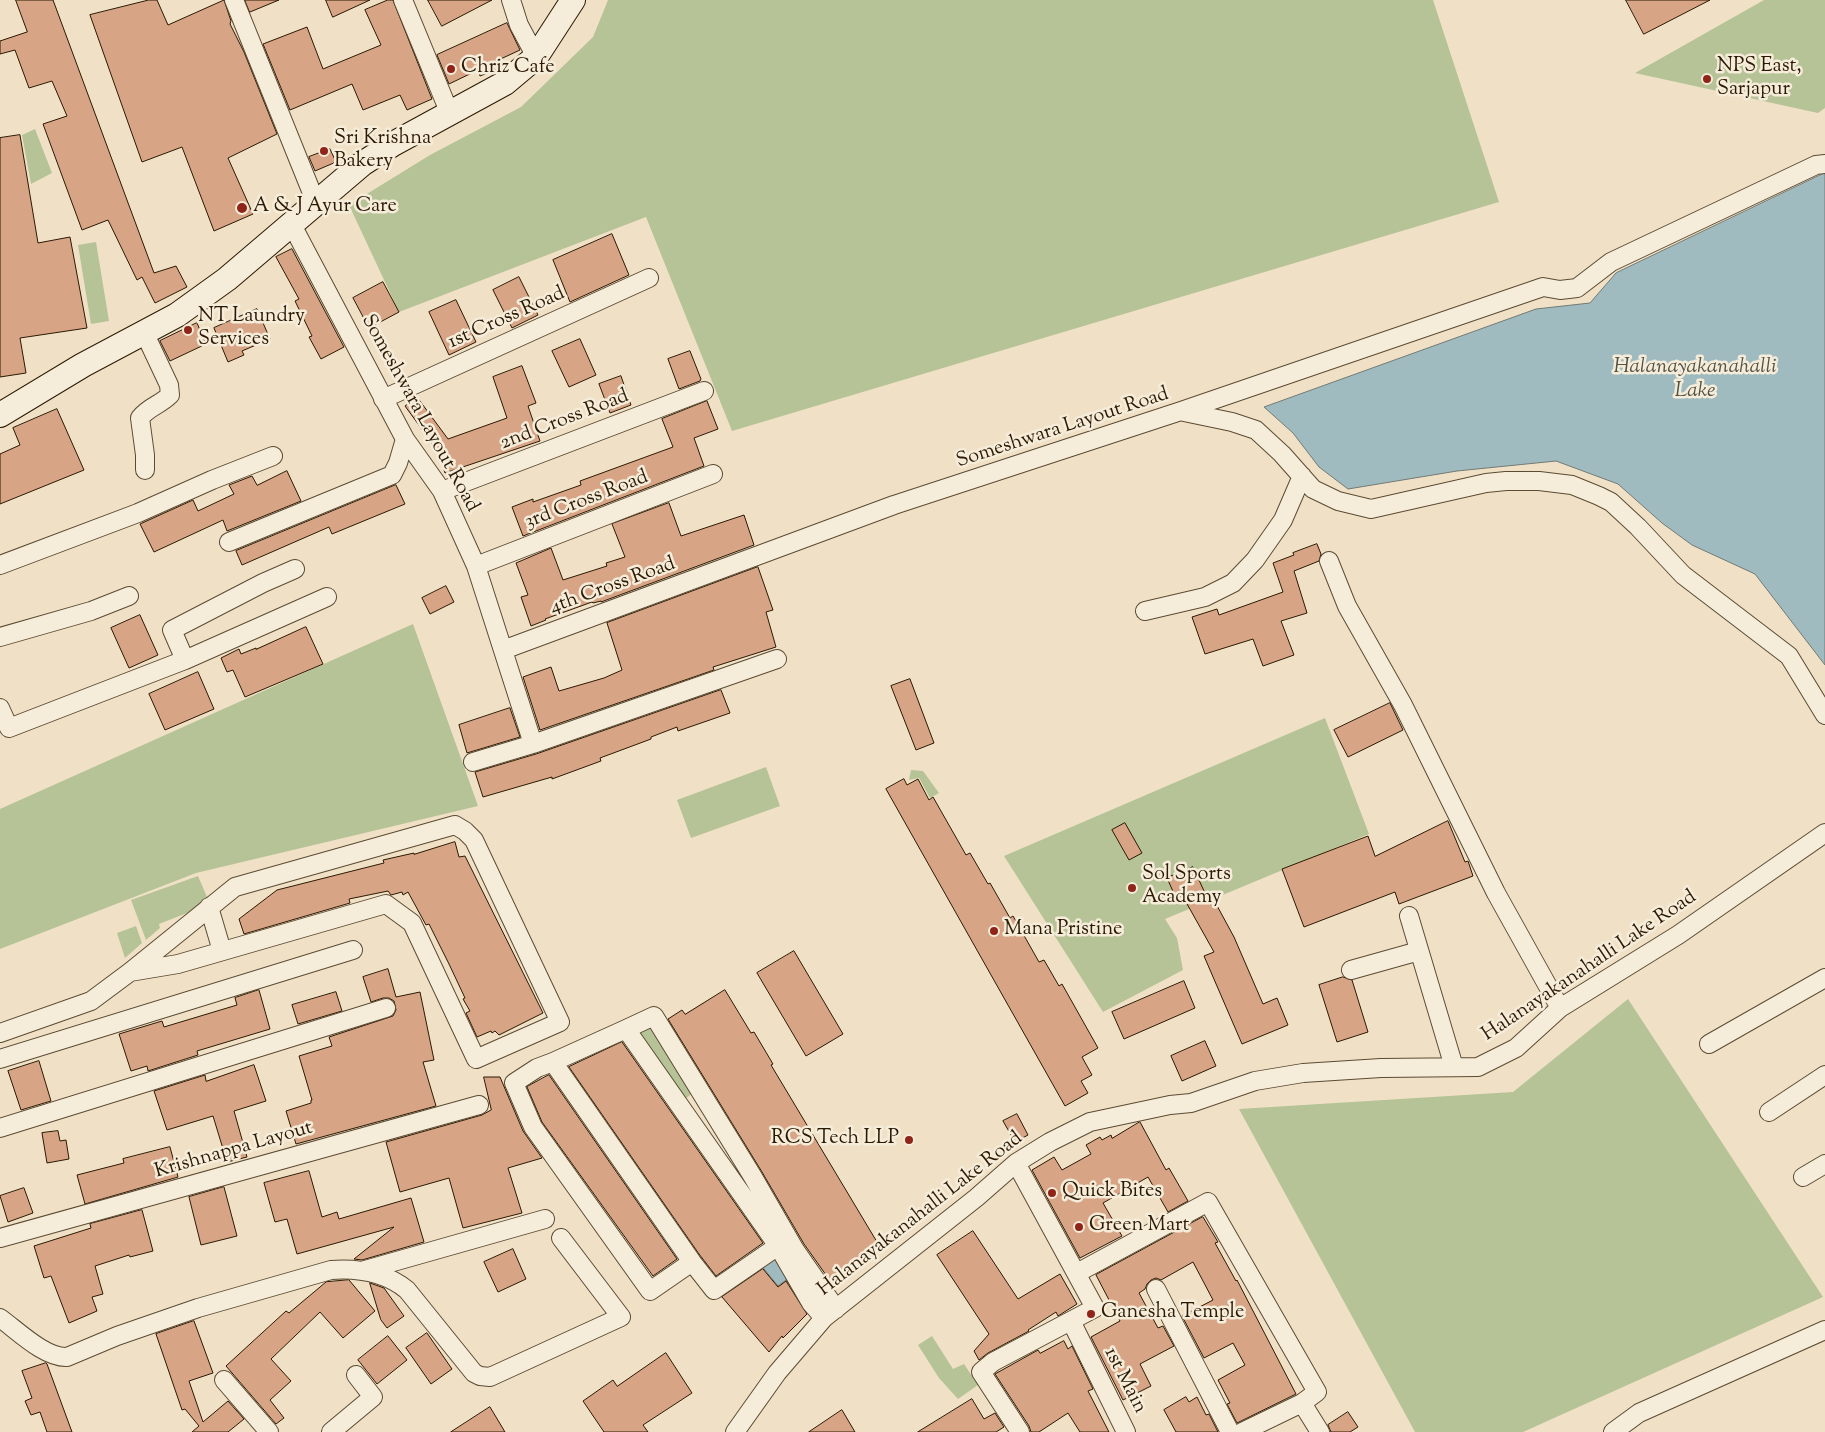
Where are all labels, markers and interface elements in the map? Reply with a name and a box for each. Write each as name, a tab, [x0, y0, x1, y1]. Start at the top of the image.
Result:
place label: NPS East, Sarjapur	[1717, 56, 1801, 103]
place label: Chriz Cafe	[461, 57, 555, 81]
marker: Chriz Cafe	[445, 63, 457, 75]
marker: NPS East, Sarjapur	[1701, 73, 1713, 85]
place label: Sri Krishna Bakery	[334, 128, 431, 175]
marker: Sri Krishna Bakery	[318, 145, 330, 157]
place label: A & J Ayur Care	[253, 196, 397, 220]
marker: A & J Ayur Care	[235, 201, 249, 215]
street label: 1st Cross Road	[445, 283, 569, 355]
place label: NT Laundry Services	[198, 306, 305, 353]
street label: Someshwara Layout Road	[355, 311, 483, 517]
marker: NT Laundry Services	[182, 324, 194, 336]
water label: Halanayakanahalli Lake	[1613, 355, 1777, 405]
street label: Someshwara Layout Road	[954, 383, 1172, 475]
street label: 2nd Cross Road	[497, 385, 633, 457]
street label: 3rd Cross Road	[522, 466, 652, 536]
street label: 4th Cross Road	[547, 553, 679, 621]
place label: Sol Sports Academy	[1142, 864, 1231, 911]
marker: Sol Sports Academy	[1126, 882, 1138, 894]
street label: Halanayakanahalli Lake Road	[1478, 886, 1702, 1048]
place label: Mana Pristine	[1004, 919, 1122, 943]
marker: Mana Pristine	[988, 925, 1000, 937]
street label: Krishnappa Layout	[152, 1117, 316, 1185]
place label: RCS Tech LLP	[771, 1128, 899, 1152]
street label: Halanayakanahalli Lake Road	[814, 1128, 1028, 1302]
marker: RCS Tech LLP	[903, 1134, 915, 1146]
place label: Quick Bites	[1062, 1181, 1162, 1205]
marker: Quick Bites	[1046, 1187, 1058, 1199]
place label: Green Mart	[1089, 1215, 1189, 1239]
marker: Green Mart	[1073, 1221, 1085, 1233]
place label: Ganesha Temple	[1101, 1302, 1244, 1326]
marker: Ganesha Temple	[1085, 1308, 1097, 1320]
street label: 1st Main	[1097, 1344, 1151, 1418]

